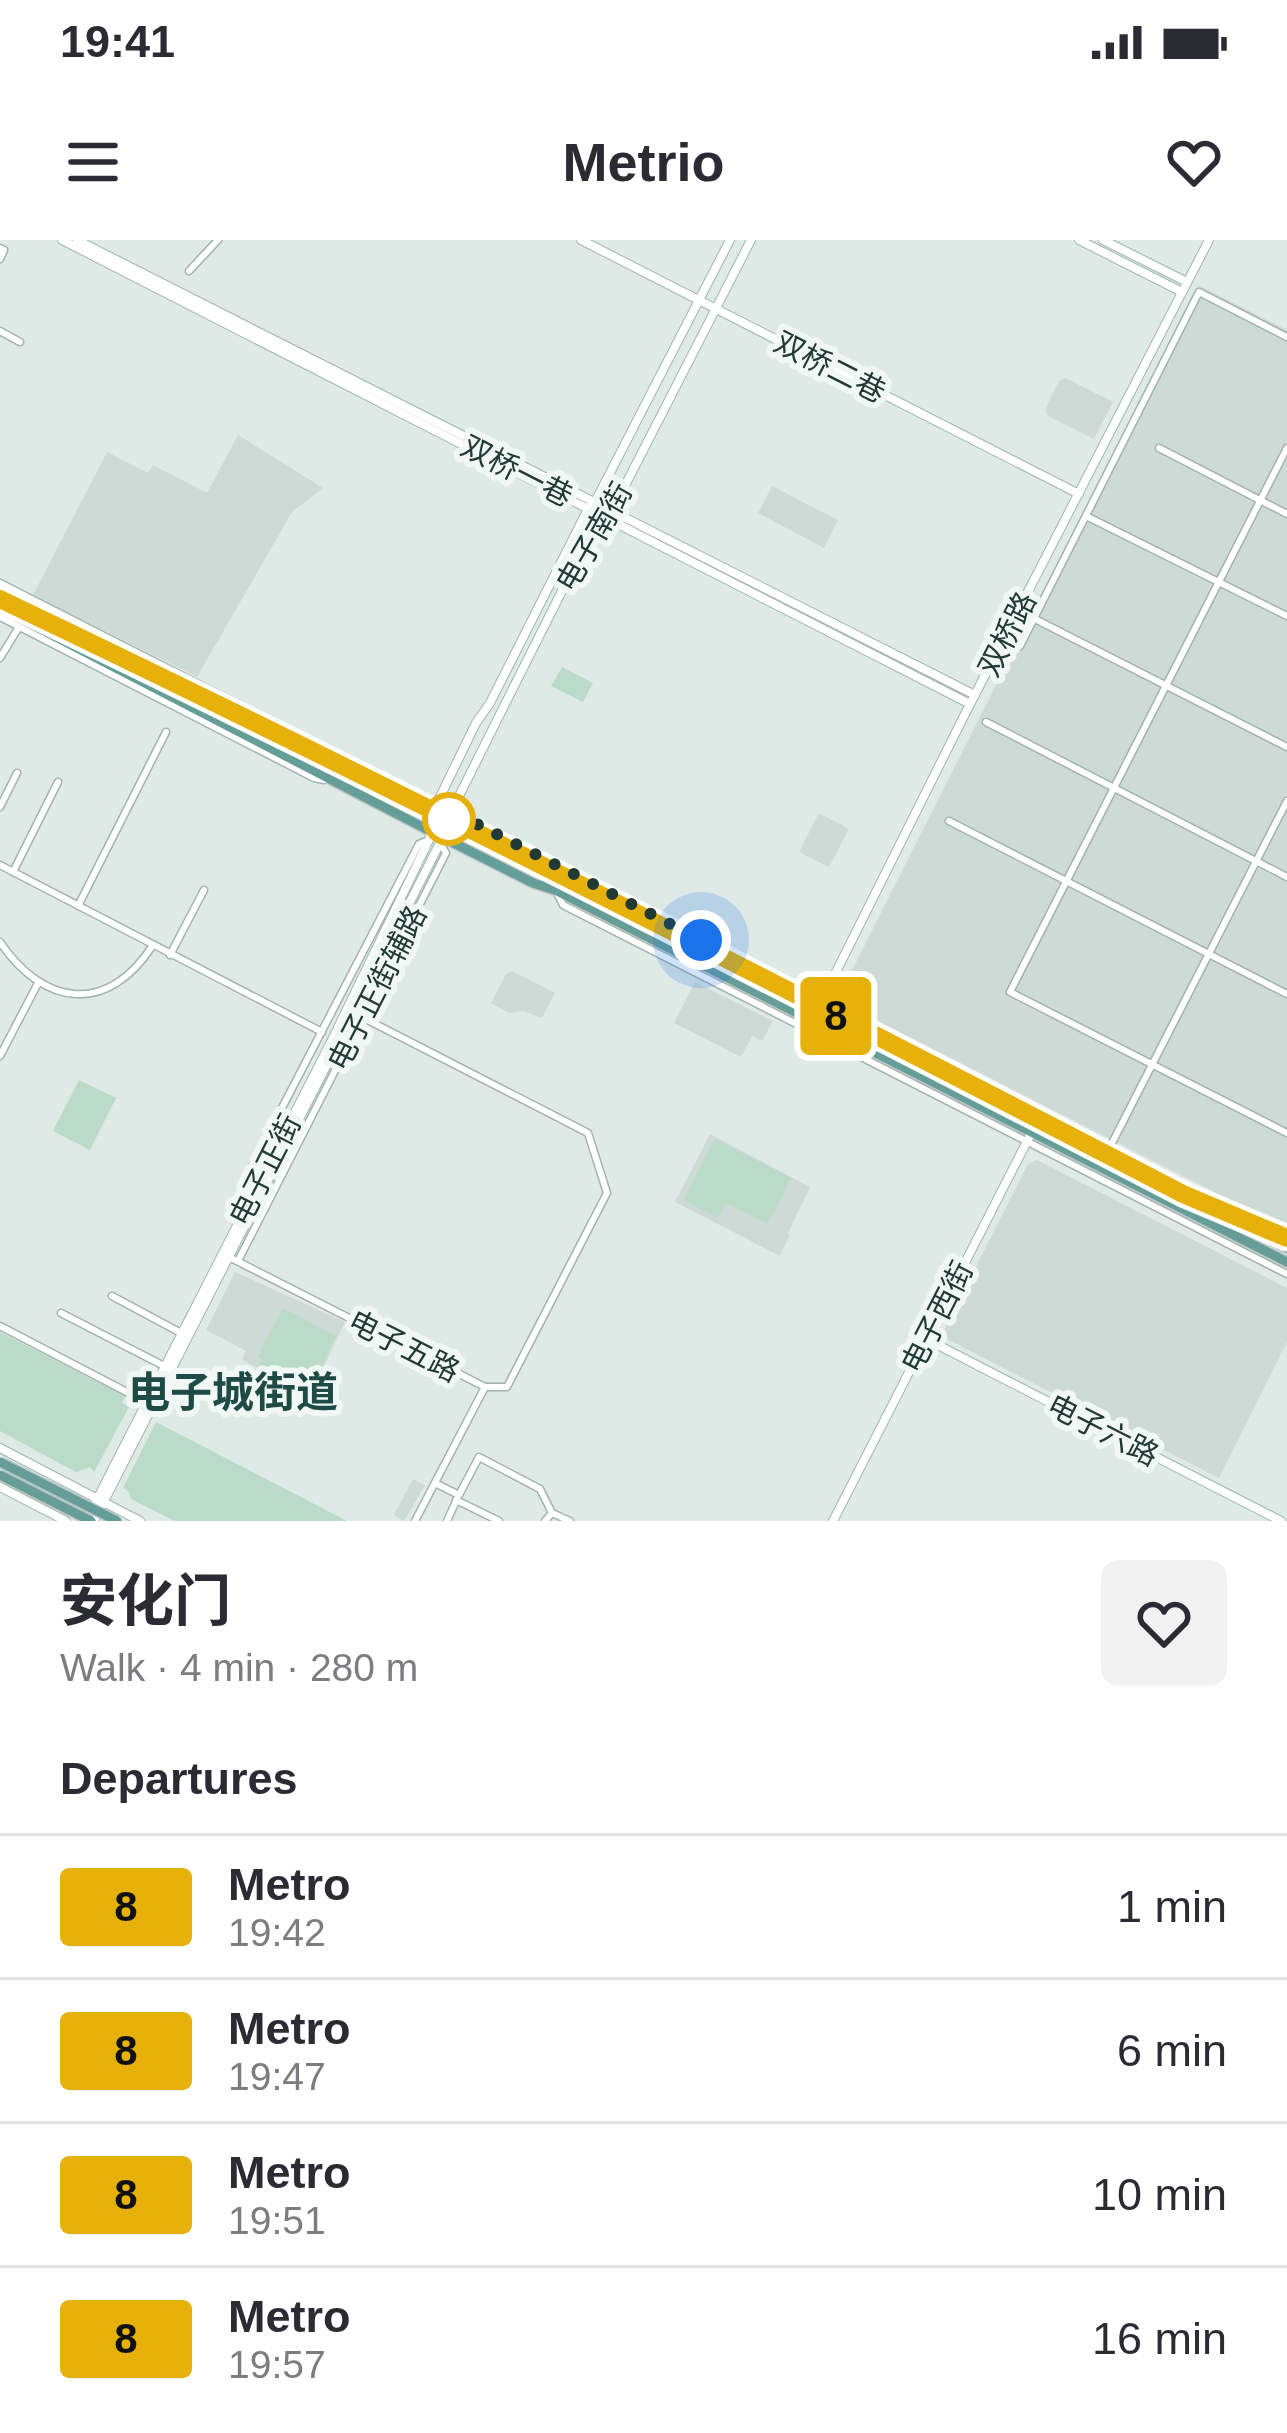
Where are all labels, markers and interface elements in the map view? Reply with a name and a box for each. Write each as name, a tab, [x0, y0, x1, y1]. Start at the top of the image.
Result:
text: 19:41	[60, 16, 175, 67]
icon: menu	[60, 129, 126, 195]
icon: heart	[1161, 129, 1227, 195]
text: Metrio	[563, 132, 725, 192]
street label: 双桥二巷	[769, 325, 891, 409]
street label: 双桥一巷	[456, 429, 578, 513]
street label: 电子南街	[550, 477, 638, 597]
street label: 双桥路	[972, 586, 1042, 682]
unlabelled marker	[424, 794, 474, 844]
street label: 电子正街辅路	[321, 900, 433, 1076]
your location	[671, 910, 731, 970]
line badge: 8	[797, 977, 875, 1055]
text: 8	[824, 992, 848, 1039]
street label: 电子正街	[223, 1109, 307, 1231]
street label: 电子西街	[895, 1256, 979, 1378]
street label: 电子五路	[343, 1304, 465, 1388]
district label: 电子城街道	[128, 1369, 338, 1416]
street label: 电子六路	[1042, 1388, 1164, 1472]
button: heart	[1101, 1560, 1227, 1686]
text: 安化门	[60, 1569, 231, 1633]
text: Walk · 4 min · 280 m	[60, 1646, 418, 1689]
text: Departures	[60, 1753, 298, 1804]
text: Metro	[228, 1859, 351, 1910]
text: 1 min	[1117, 1881, 1227, 1932]
text: 8	[114, 1883, 138, 1930]
text: 19:42	[228, 1911, 326, 1954]
text: Metro	[228, 2003, 351, 2054]
text: 6 min	[1117, 2025, 1227, 2076]
text: 8	[114, 2027, 138, 2074]
text: 19:47	[228, 2055, 326, 2098]
text: Metro	[228, 2147, 351, 2198]
text: 10 min	[1092, 2169, 1227, 2220]
text: 8	[114, 2171, 138, 2218]
text: 19:51	[228, 2199, 326, 2242]
text: Metro	[228, 2291, 351, 2342]
text: 16 min	[1092, 2313, 1227, 2364]
text: 8	[114, 2315, 138, 2362]
text: 19:57	[228, 2343, 326, 2386]

